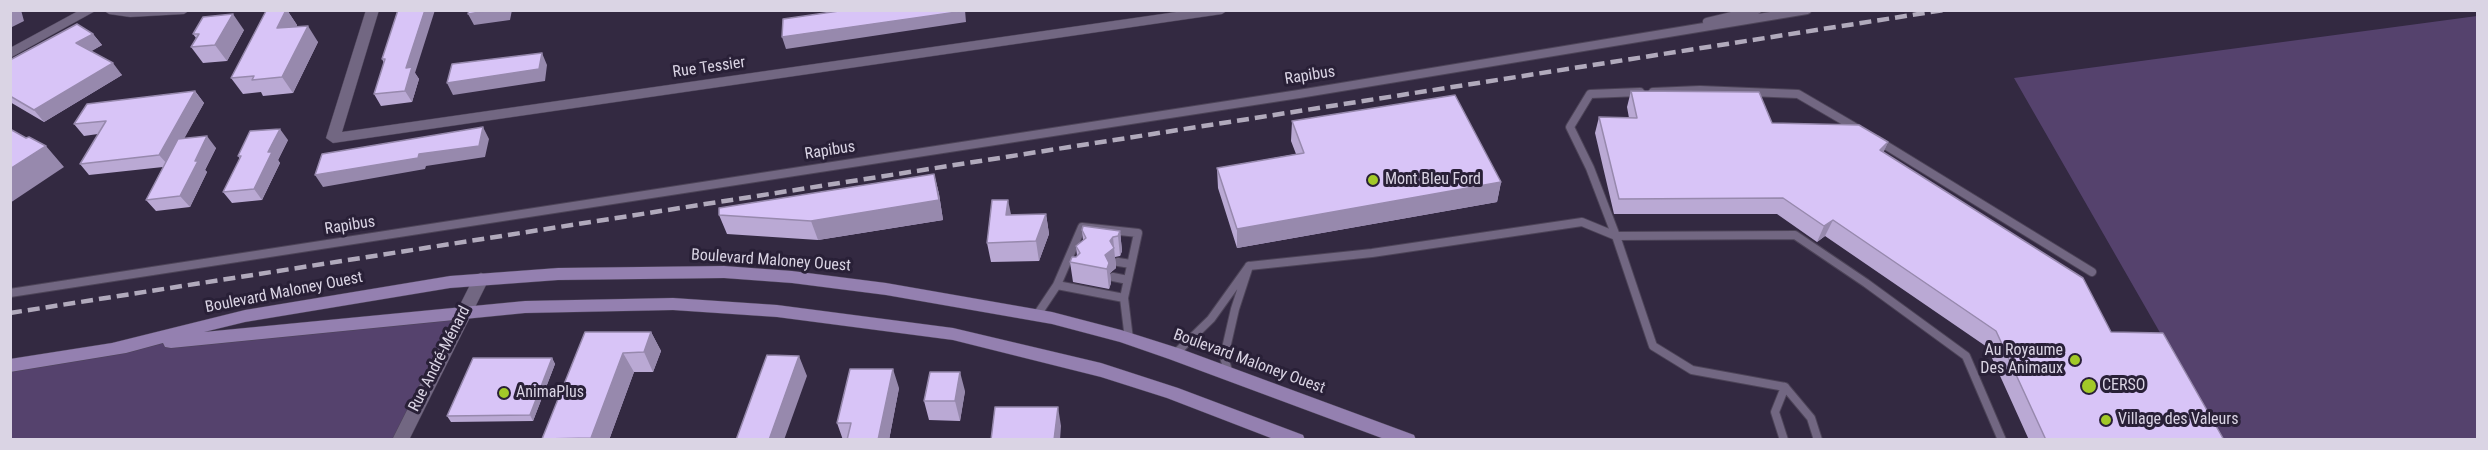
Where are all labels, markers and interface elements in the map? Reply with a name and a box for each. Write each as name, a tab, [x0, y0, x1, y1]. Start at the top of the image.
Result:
street label: Rue Tessier	[671, 53, 747, 83]
street label: Rapibus	[1283, 63, 1337, 89]
street label: Rapibus	[803, 138, 857, 164]
place label: Mont Bleu Ford	[1385, 170, 1481, 190]
marker: Mont Bleu Ford	[1366, 173, 1380, 187]
street label: Rapibus	[323, 213, 377, 239]
street label: Boulevard Maloney Ouest	[690, 246, 852, 276]
street label: Boulevard Maloney Ouest	[204, 268, 364, 318]
street label: Rue André-Ménard	[405, 303, 475, 415]
street label: Boulevard Maloney Ouest	[1170, 326, 1328, 398]
place label: Au Royaume Des Animaux	[1980, 341, 2063, 379]
marker: Au Royaume Des Animaux	[2068, 353, 2082, 367]
place label: CERSO	[2102, 376, 2145, 396]
marker: CERSO	[2080, 377, 2098, 395]
place label: AnimaPlus	[516, 383, 584, 403]
marker: AnimaPlus	[497, 386, 511, 400]
place label: Village des Valeurs	[2118, 410, 2238, 430]
marker: Village des Valeurs	[2099, 413, 2113, 427]

